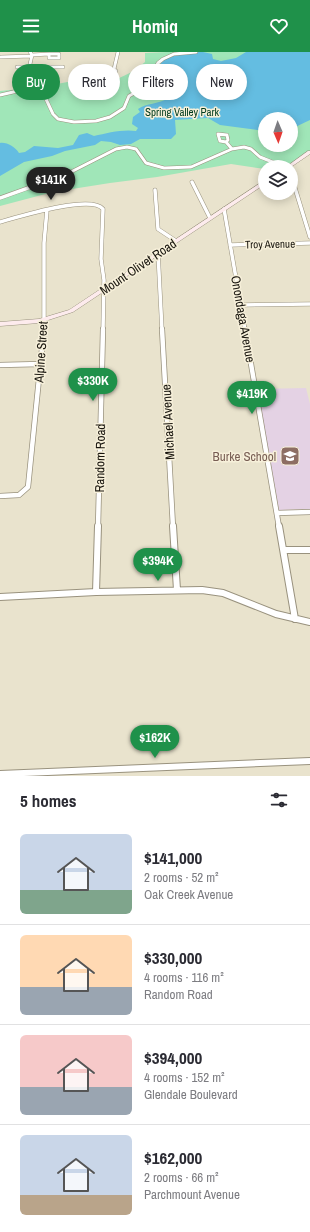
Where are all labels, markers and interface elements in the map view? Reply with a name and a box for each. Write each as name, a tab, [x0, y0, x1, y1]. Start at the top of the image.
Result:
text: Homiq	[132, 14, 178, 39]
icon: menu	[20, 15, 42, 37]
icon: heart	[268, 15, 290, 37]
chip: Buy	[12, 64, 60, 100]
chip: Rent	[68, 64, 120, 100]
chip: Filters	[128, 64, 188, 100]
chip: New	[196, 64, 247, 100]
park label: Spring Valley Park	[145, 105, 220, 119]
north arrow	[258, 112, 298, 152]
map controls	[258, 112, 298, 200]
button: layers	[258, 160, 298, 200]
pin: $141K	[23, 167, 79, 201]
text: $141K	[35, 171, 67, 188]
street label: Mount Olivet Road	[96, 235, 180, 299]
street label: Troy Avenue	[245, 237, 295, 251]
street label: Onondaga Avenue	[227, 274, 259, 364]
street label: Alpine Street	[30, 321, 52, 384]
pin: $330K	[65, 368, 121, 402]
text: $330K	[77, 372, 109, 389]
pin: $419K	[224, 381, 280, 415]
street label: Michael Avenue	[158, 384, 178, 460]
text: $419K	[236, 385, 268, 402]
street label: Random Road	[91, 423, 109, 493]
school or university icon: Burke School	[279, 445, 301, 467]
place label: Burke School	[213, 448, 276, 465]
pin: $394K	[130, 548, 186, 582]
text: $394K	[142, 552, 174, 569]
pin: $162K	[127, 725, 183, 759]
text: $162K	[139, 729, 171, 746]
text: 5 homes	[20, 789, 77, 812]
icon: filters	[268, 789, 290, 811]
text: $141,000	[144, 846, 202, 869]
icon: home	[52, 850, 100, 898]
text: 2 rooms · 52 m²	[144, 869, 219, 886]
text: Oak Creek Avenue	[144, 886, 233, 903]
text: $330,000	[144, 946, 202, 969]
icon: home	[52, 951, 100, 999]
text: 4 rooms · 116 m²	[144, 969, 224, 986]
text: Random Road	[144, 986, 213, 1003]
text: $394,000	[144, 1046, 202, 1069]
icon: home	[52, 1051, 100, 1099]
text: 4 rooms · 152 m²	[144, 1069, 225, 1086]
text: Glendale Boulevard	[144, 1086, 238, 1103]
text: $162,000	[144, 1146, 202, 1169]
icon: home	[52, 1151, 100, 1199]
text: 2 rooms · 66 m²	[144, 1169, 219, 1186]
text: Parchmount Avenue	[144, 1186, 240, 1203]

